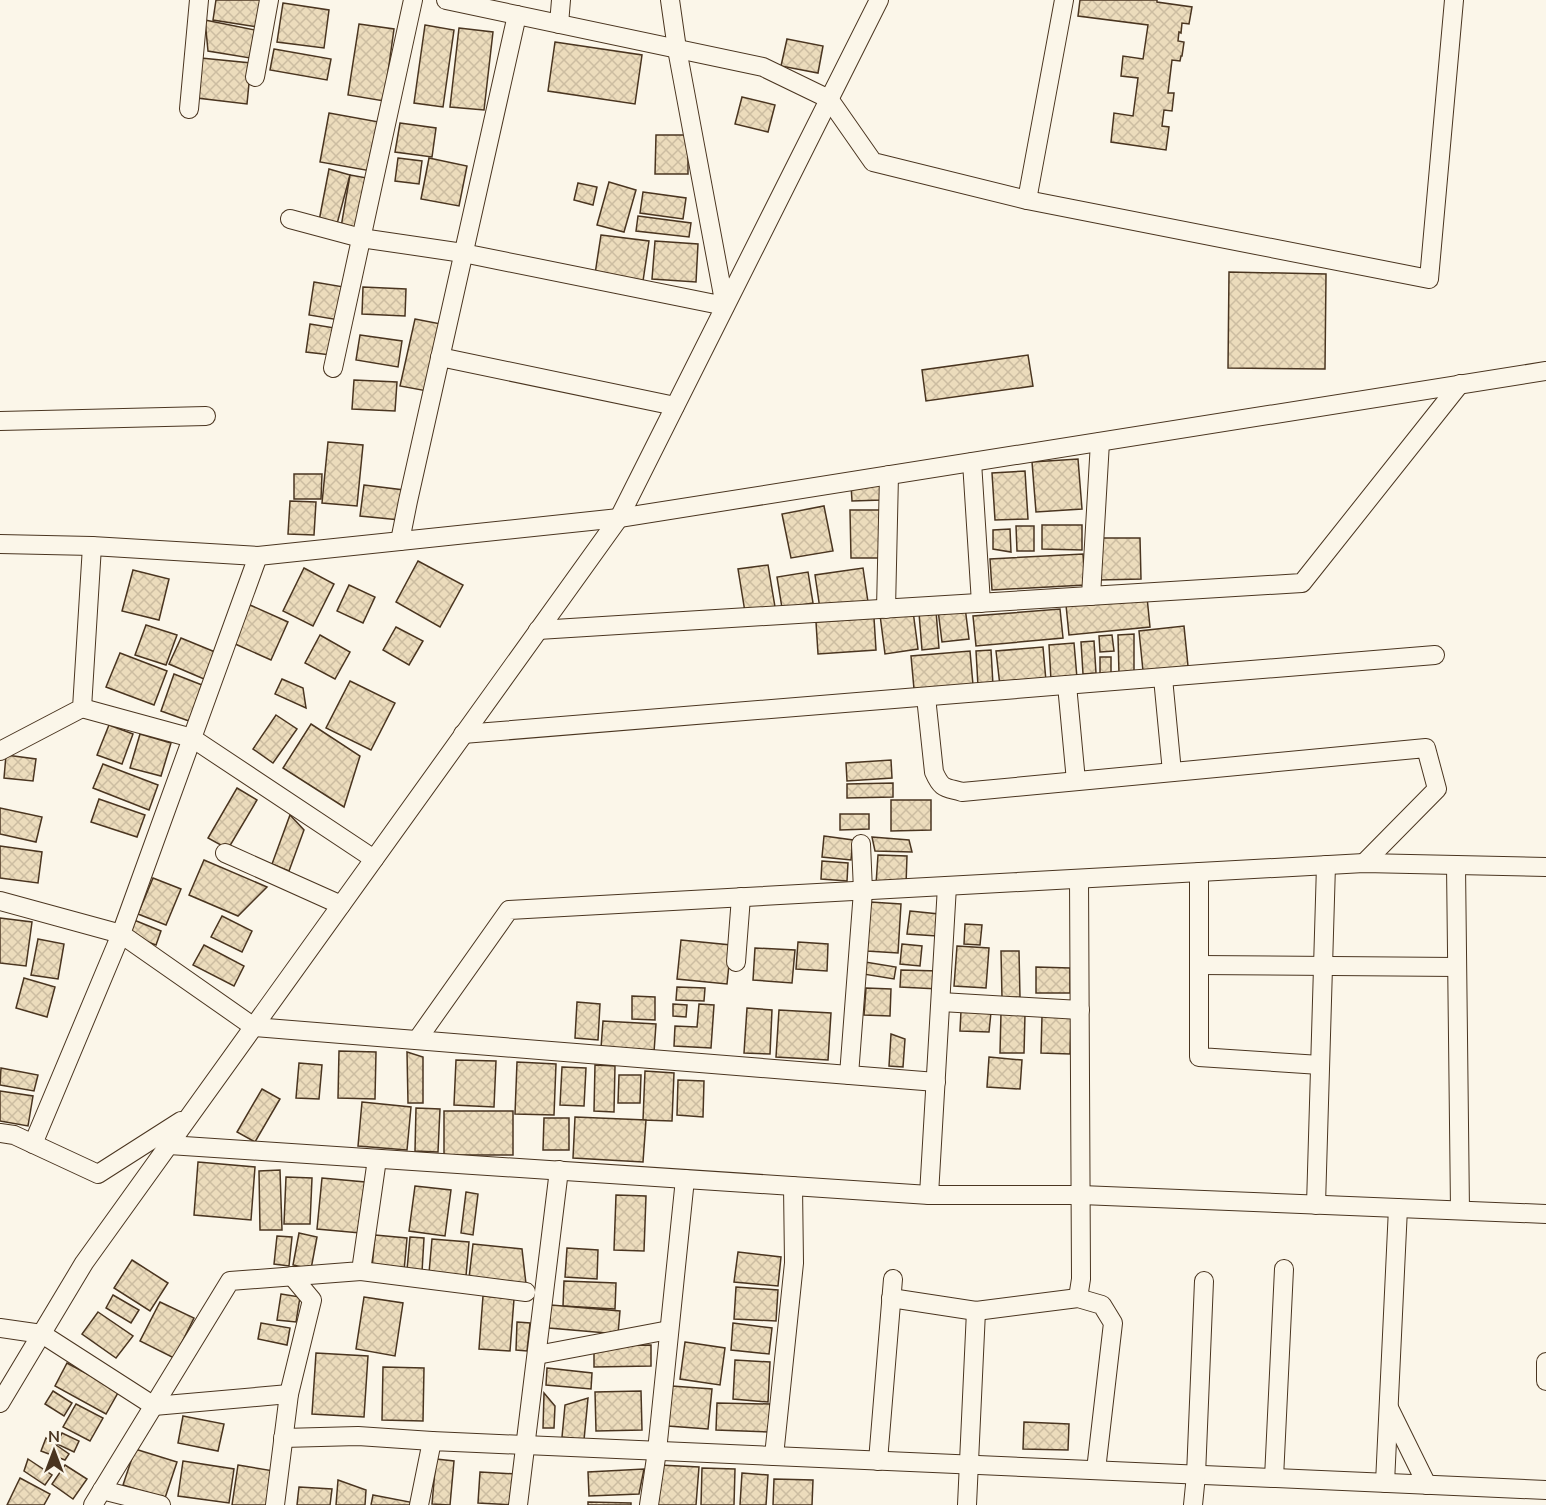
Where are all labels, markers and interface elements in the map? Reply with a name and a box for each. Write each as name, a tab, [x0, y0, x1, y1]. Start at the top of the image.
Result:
north arrow	[24, 1421, 84, 1481]
text: N	[48, 1426, 60, 1448]

